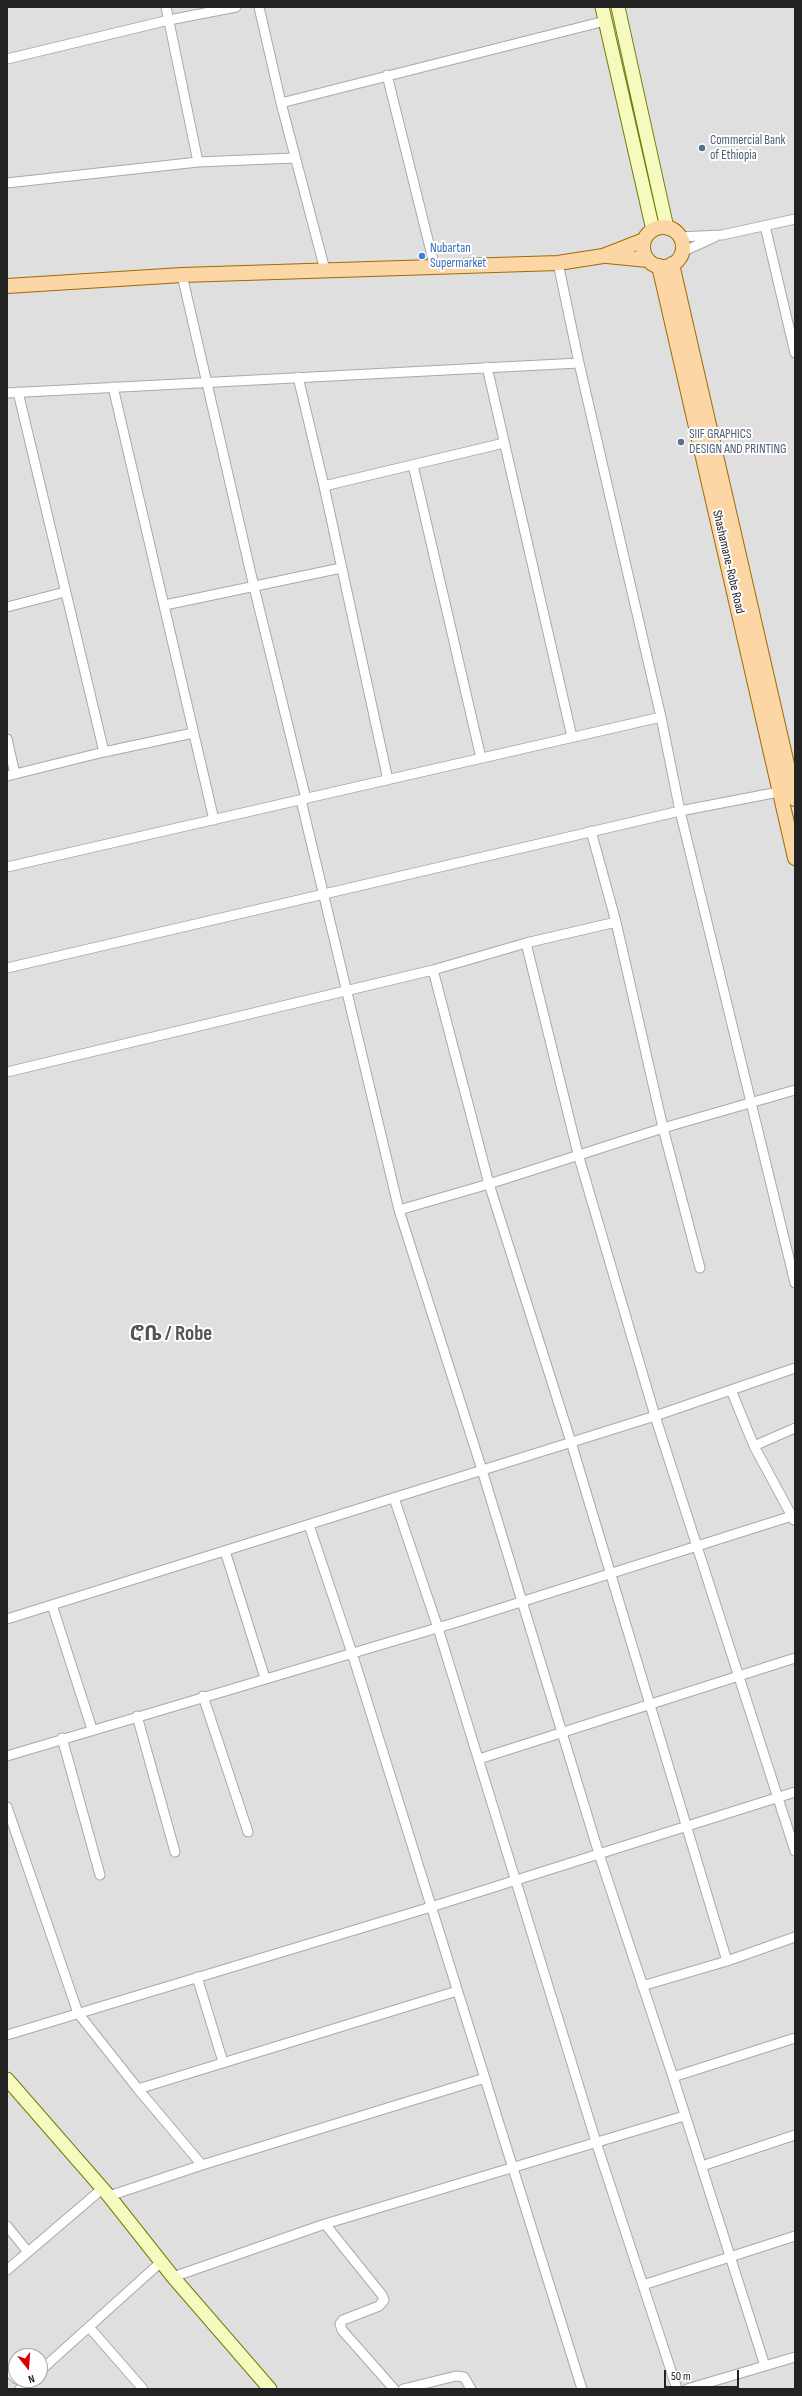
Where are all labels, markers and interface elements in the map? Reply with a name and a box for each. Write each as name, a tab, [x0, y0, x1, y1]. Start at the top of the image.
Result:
place label: Commercial Bank of Ethiopia	[710, 133, 785, 164]
marker: Commercial Bank of Ethiopia	[697, 143, 707, 153]
place label: Nubartan Supermarket	[430, 241, 486, 272]
marker: Nubartan Supermarket	[417, 251, 427, 261]
place label: SIIF GRAPHICS DESIGN AND PRINTING	[689, 427, 787, 458]
marker: SIIF GRAPHICS DESIGN AND PRINTING	[676, 437, 686, 447]
street label: Shashamane-Robe Road	[708, 509, 748, 615]
district label: ሮቤ / Robe	[130, 1322, 212, 1348]
north arrow	[8, 2348, 48, 2388]
scale bar	[666, 2362, 741, 2388]
text: 50 m	[671, 2369, 691, 2384]
text: N	[27, 2372, 36, 2386]

